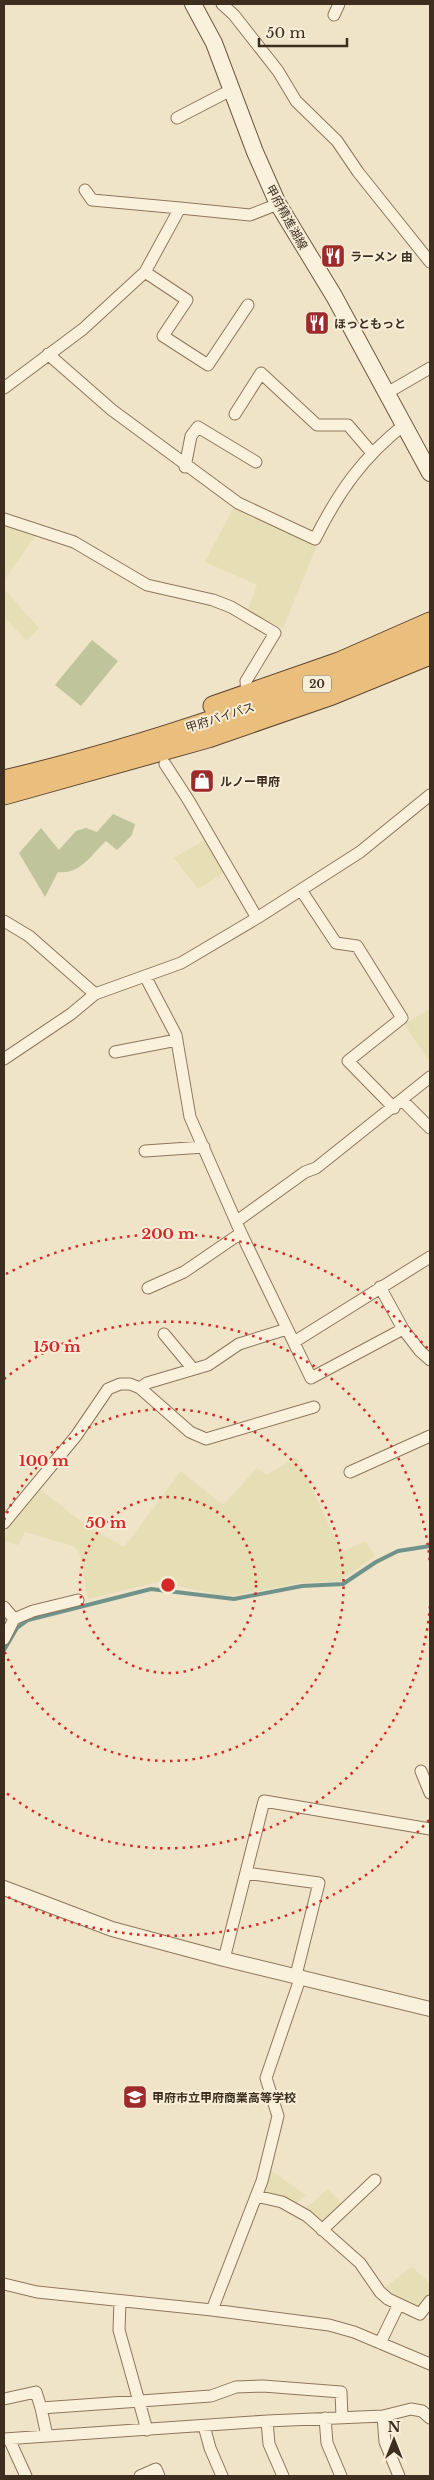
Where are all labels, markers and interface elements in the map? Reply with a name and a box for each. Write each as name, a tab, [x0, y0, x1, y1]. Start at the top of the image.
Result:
scale bar	[259, 15, 346, 47]
text: 50 m	[266, 23, 306, 42]
street label: 甲府精進湖線	[263, 182, 311, 252]
restaurant icon: ラーメン 由	[320, 243, 346, 269]
place label: ラーメン 由	[350, 249, 413, 264]
restaurant icon: ほっともっと	[304, 310, 330, 336]
place label: ほっともっと	[334, 316, 406, 331]
road number: 20	[303, 676, 331, 692]
street label: 甲府バイパス	[184, 699, 256, 735]
shop icon: ルノー甲府	[189, 768, 215, 794]
place label: ルノー甲府	[220, 774, 280, 789]
text: 200 m	[142, 1224, 195, 1243]
text: 150 m	[33, 1337, 81, 1356]
text: 100 m	[19, 1451, 69, 1470]
text: 50 m	[86, 1513, 127, 1532]
centre of rings	[159, 1576, 177, 1594]
school or university icon: 甲府市立甲府商業高等学校	[122, 2084, 148, 2110]
place label: 甲府市立甲府商業高等学校	[152, 2090, 296, 2105]
north arrow	[369, 2415, 419, 2465]
text: N	[387, 2418, 401, 2436]

